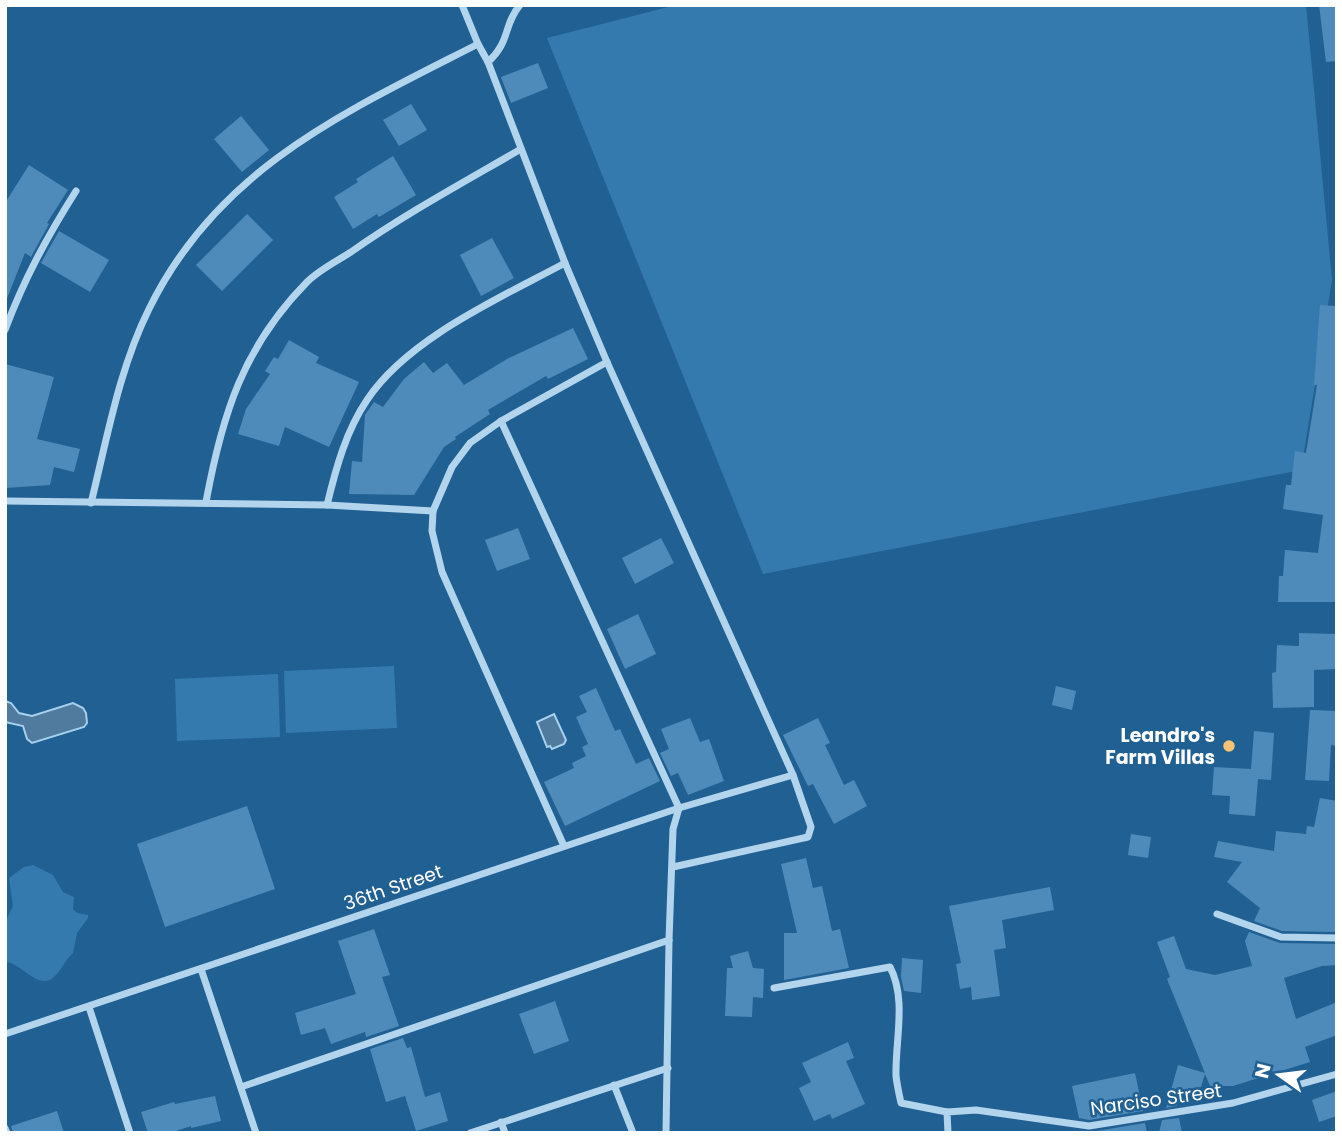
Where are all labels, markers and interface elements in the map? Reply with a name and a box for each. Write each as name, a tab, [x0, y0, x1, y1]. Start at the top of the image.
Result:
place label: Leandro's Farm Villas	[1105, 722, 1215, 771]
marker: Leandro's Farm Villas	[1221, 738, 1237, 754]
street label: 36th Street	[340, 858, 446, 917]
north arrow	[1244, 1040, 1314, 1110]
text: N	[1248, 1061, 1278, 1081]
street label: Narciso Street	[1089, 1077, 1224, 1122]

